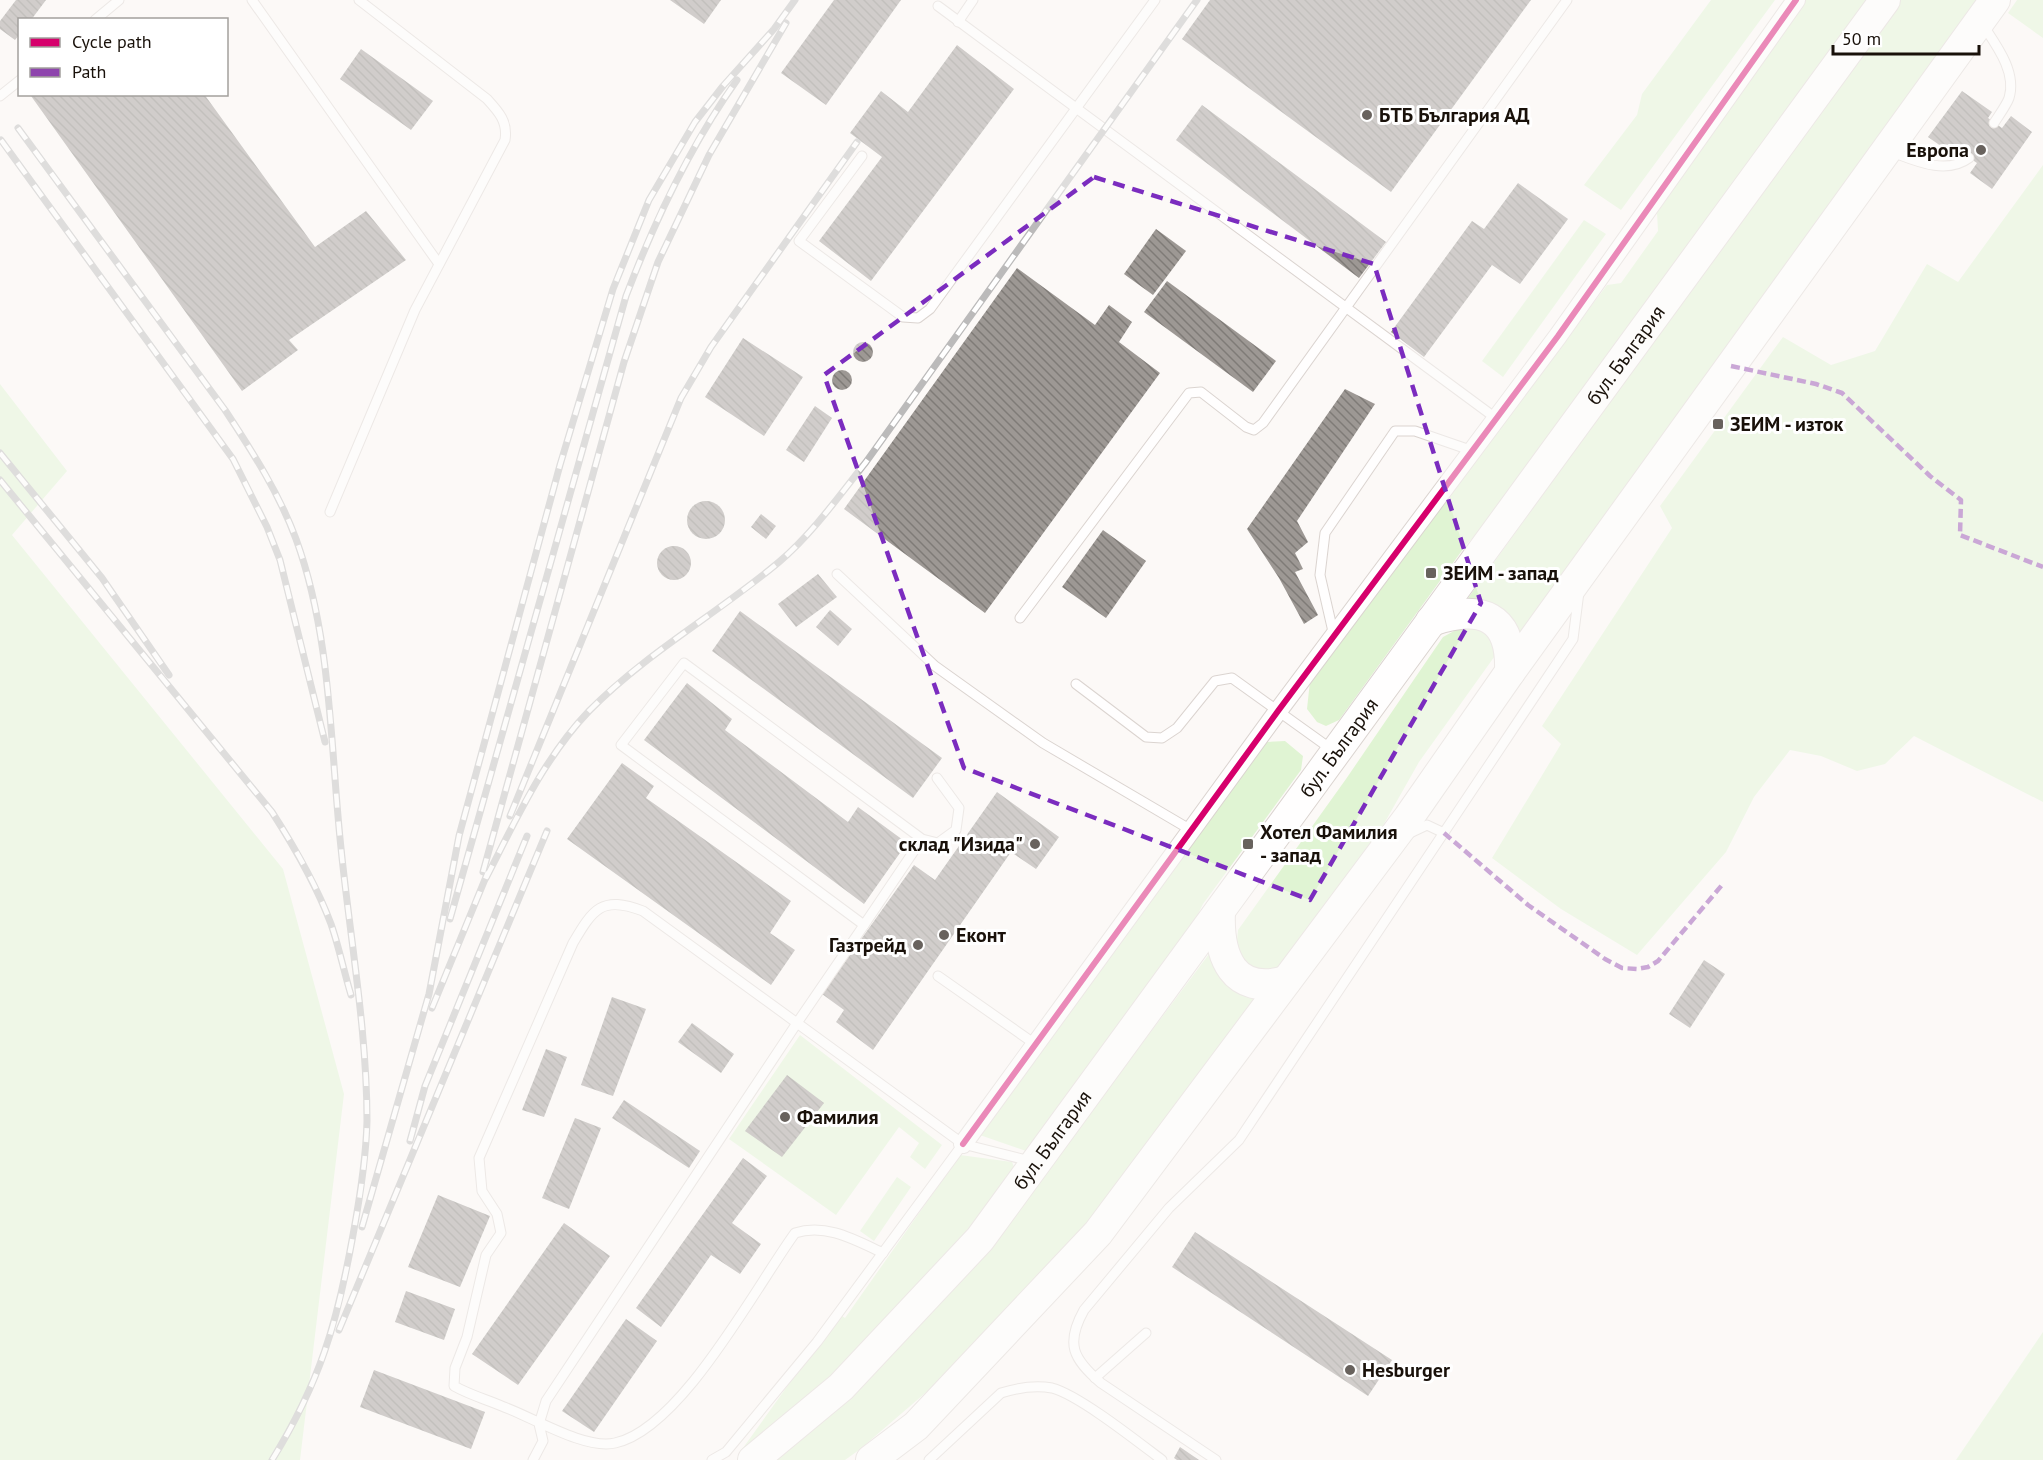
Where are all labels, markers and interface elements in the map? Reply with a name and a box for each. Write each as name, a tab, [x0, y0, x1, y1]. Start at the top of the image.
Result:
legend	[18, 18, 228, 96]
scale bar	[1833, 18, 1978, 56]
text: 50 m	[1842, 27, 1881, 50]
text: Cycle path	[72, 30, 152, 53]
text: Path	[72, 60, 106, 83]
place label: БТБ България АД	[1379, 102, 1530, 128]
marker: БТБ България АД	[1360, 108, 1374, 122]
place label: Европа	[1906, 137, 1969, 163]
marker: Европа	[1974, 143, 1988, 157]
street label: бул. България	[1581, 300, 1671, 410]
place label: ЗЕИМ - изток	[1730, 411, 1844, 437]
marker: ЗЕИМ - изток	[1711, 417, 1725, 431]
place label: ЗЕИМ - запад	[1443, 560, 1559, 586]
marker: ЗЕИМ - запад	[1424, 566, 1438, 580]
street label: бул. България	[1294, 693, 1384, 802]
place label: Хотел Фамилия - запад	[1260, 819, 1397, 868]
place label: склад "Изида"	[899, 831, 1023, 857]
marker: склад "Изида"	[1028, 837, 1042, 851]
marker: Хотел Фамилия - запад	[1241, 837, 1255, 851]
place label: Еконт	[956, 922, 1006, 948]
marker: Еконт	[937, 928, 951, 942]
place label: Газтрейд	[829, 932, 907, 958]
marker: Газтрейд	[911, 938, 925, 952]
street label: бул. България	[1007, 1085, 1097, 1195]
place label: Фамилия	[797, 1104, 878, 1130]
marker: Фамилия	[778, 1110, 792, 1124]
place label: Hesburger	[1362, 1357, 1450, 1383]
marker: Hesburger	[1343, 1363, 1357, 1377]

